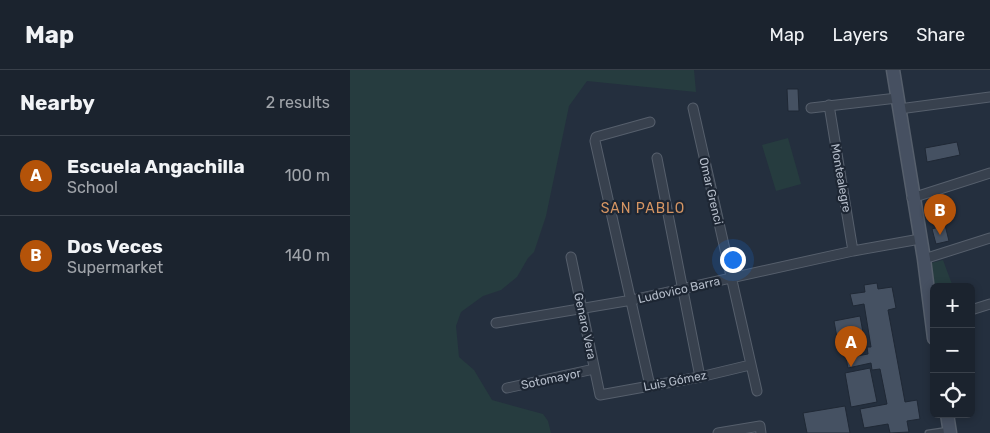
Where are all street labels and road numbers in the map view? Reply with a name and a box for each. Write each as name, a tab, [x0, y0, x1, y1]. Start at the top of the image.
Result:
street label: Montealegre	[828, 143, 854, 214]
street label: Omar Grenci	[696, 156, 726, 226]
street label: Ludovico Barra	[637, 274, 721, 306]
street label: Genaro Vera	[571, 291, 599, 361]
street label: Sotomayor	[520, 366, 583, 392]
street label: Luis Gómez	[642, 368, 708, 394]

